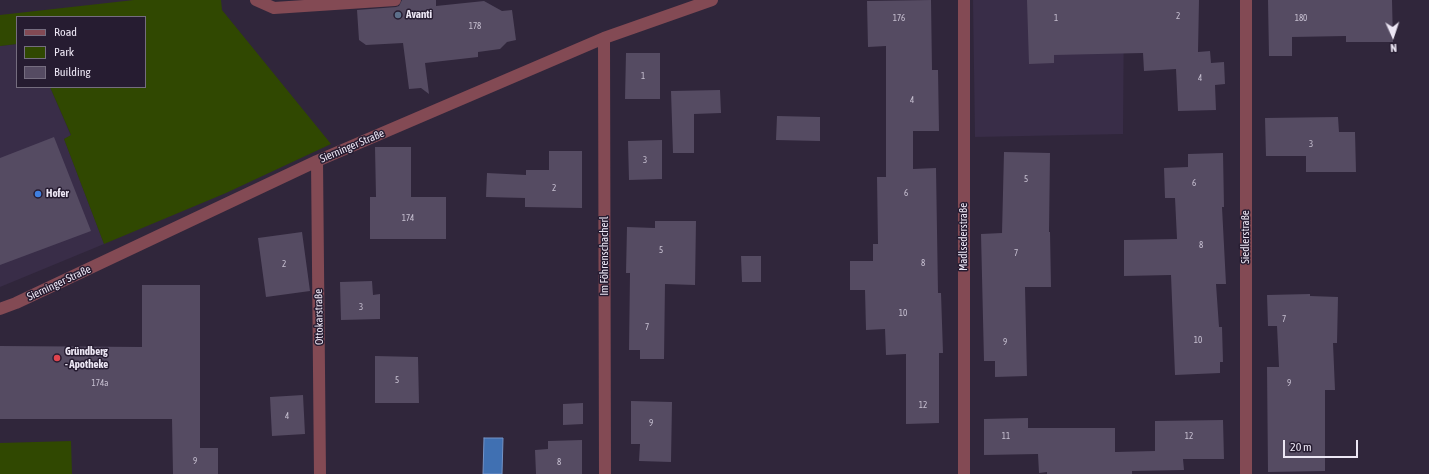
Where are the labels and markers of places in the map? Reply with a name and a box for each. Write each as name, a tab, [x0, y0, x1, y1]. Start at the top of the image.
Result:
place label: Avanti	[406, 8, 432, 22]
marker: Avanti	[393, 10, 403, 20]
place label: Hofer	[46, 187, 69, 201]
marker: Hofer	[33, 189, 43, 199]
place label: Gründberg - Apotheke	[65, 345, 108, 371]
marker: Gründberg - Apotheke	[52, 353, 62, 363]

